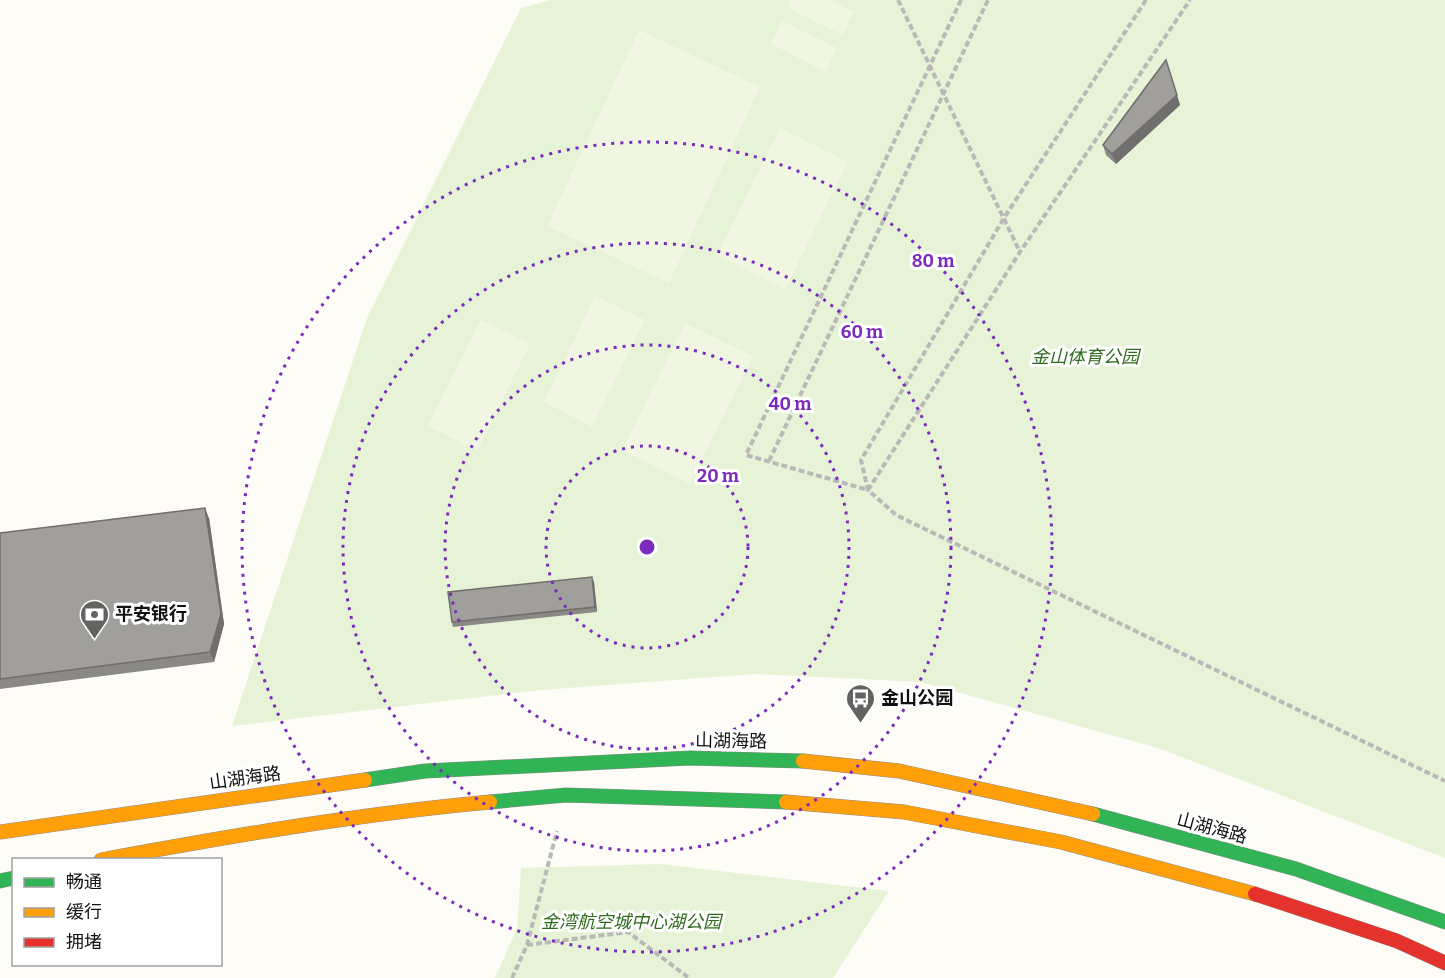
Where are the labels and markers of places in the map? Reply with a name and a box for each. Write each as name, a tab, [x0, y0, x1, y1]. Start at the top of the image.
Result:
centre of rings	[637, 537, 657, 557]
bank icon: 平安银行	[78, 598, 110, 640]
place label: 平安银行	[115, 603, 187, 625]
bus stop icon: 金山公园	[844, 682, 876, 724]
place label: 金山公园	[881, 687, 953, 709]

